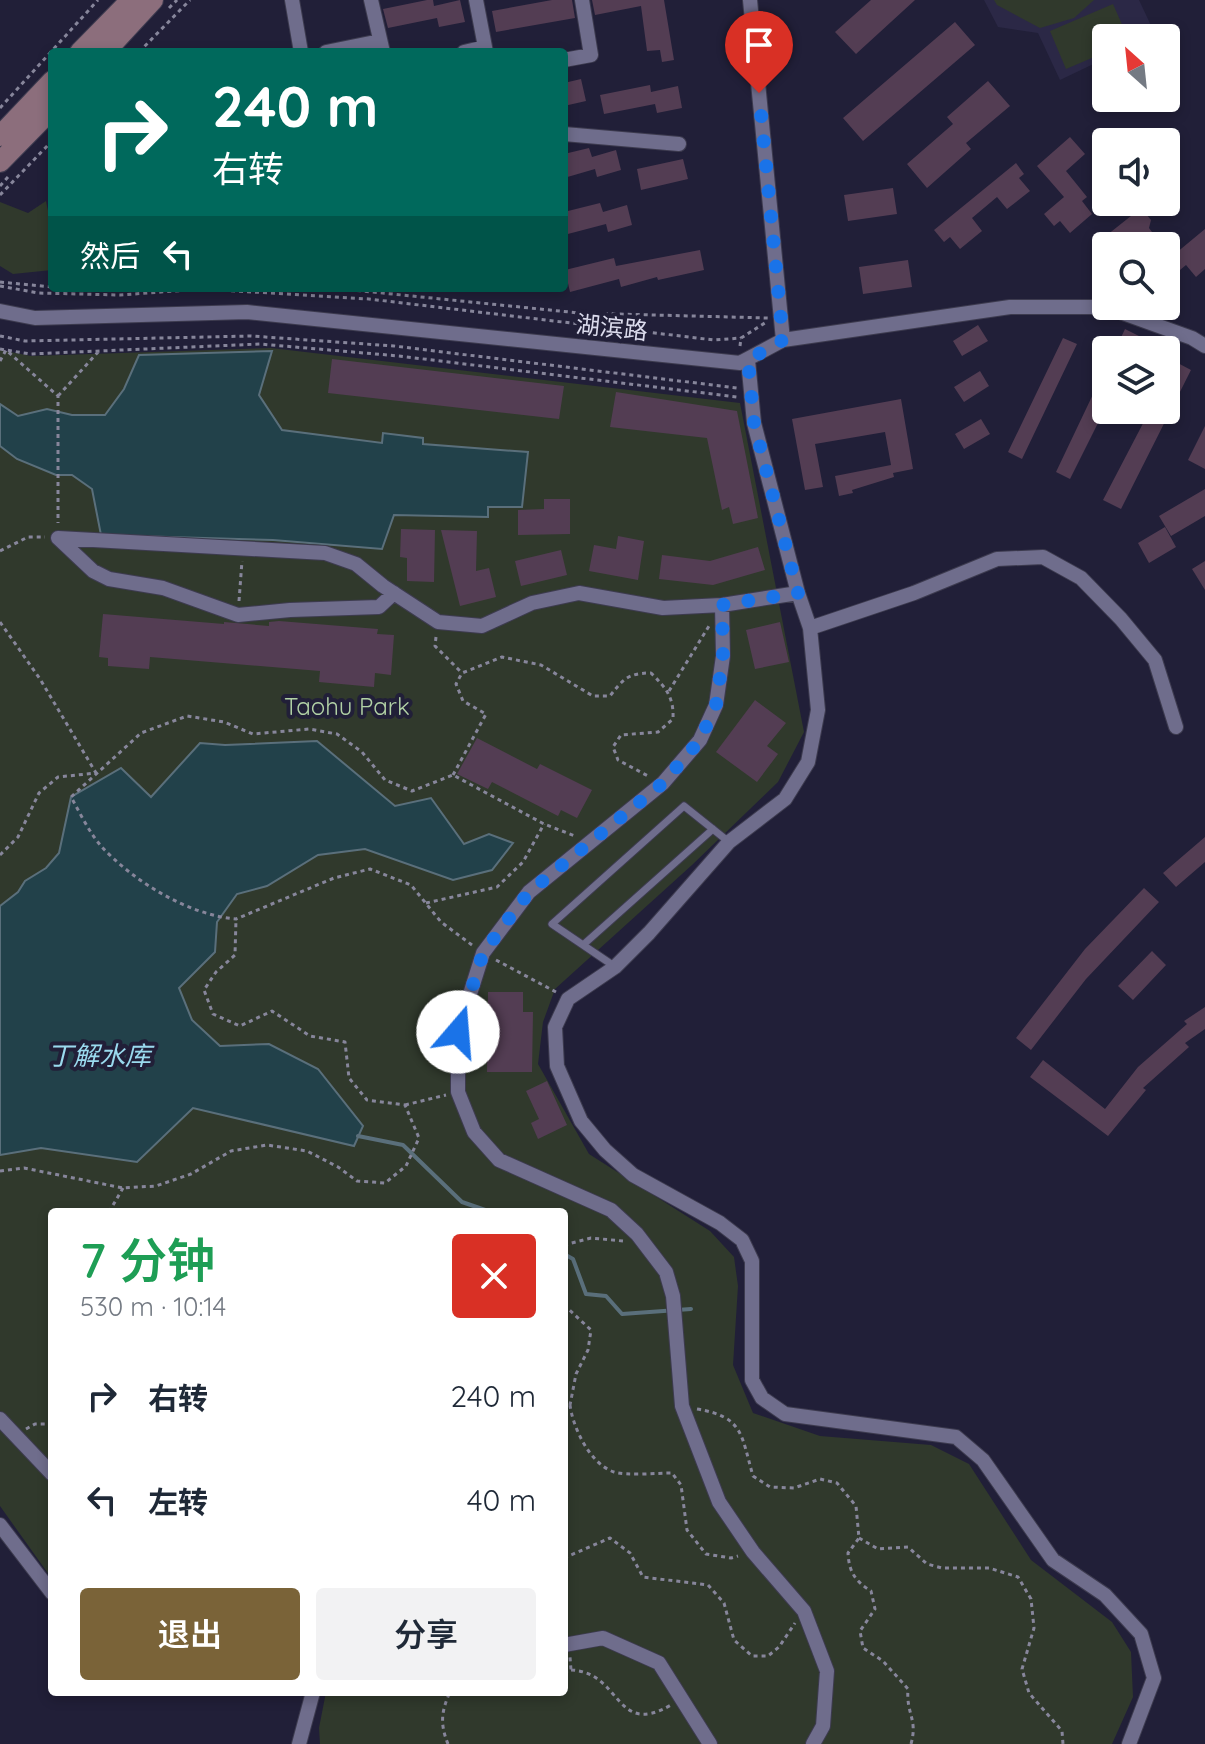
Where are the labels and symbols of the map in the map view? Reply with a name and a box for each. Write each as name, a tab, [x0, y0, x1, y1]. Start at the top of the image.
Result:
pin	[725, 11, 793, 93]
north arrow	[1092, 24, 1180, 112]
street label: 湖滨路	[575, 308, 649, 346]
park label: Taohu Park	[284, 691, 410, 721]
position arrow	[416, 990, 500, 1074]
water label: 丁解水库	[47, 1039, 155, 1072]

